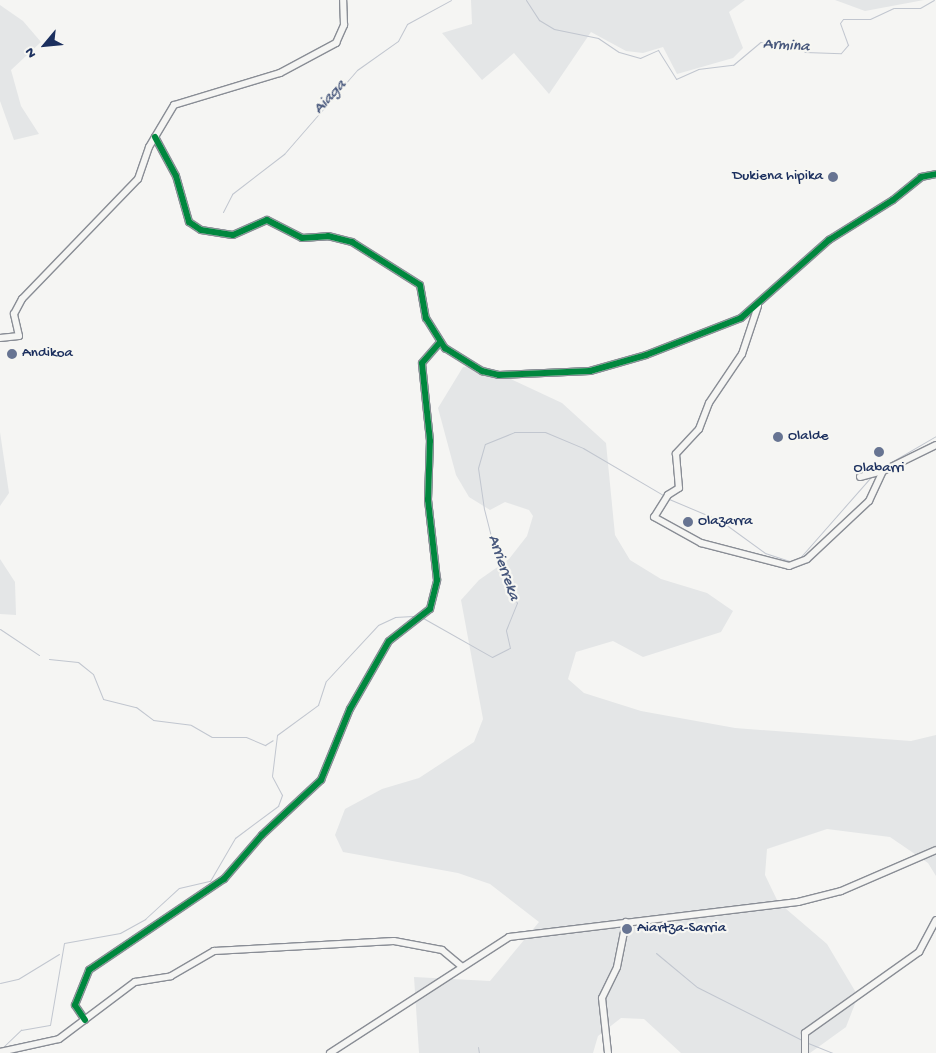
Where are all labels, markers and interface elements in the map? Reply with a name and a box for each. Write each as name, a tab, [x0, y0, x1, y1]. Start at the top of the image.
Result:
north arrow	[20, 20, 70, 70]
water label: Armina	[762, 36, 810, 58]
text: N	[22, 44, 41, 60]
water label: Aiaga	[310, 77, 352, 119]
place label: Dukiena hipika	[733, 168, 823, 186]
marker: Dukiena hipika	[827, 171, 839, 183]
place label: Andikoa	[22, 345, 73, 363]
marker: Andikoa	[6, 348, 18, 360]
place label: Olalde	[788, 428, 828, 446]
marker: Olalde	[772, 431, 784, 443]
marker: Olabarri	[873, 446, 885, 458]
place label: Olabarri	[854, 460, 904, 478]
place label: Olazarra	[698, 513, 753, 531]
marker: Olazarra	[682, 516, 694, 528]
water label: Arrierreka	[482, 533, 522, 603]
place label: Aiartza-Sarria	[637, 920, 726, 938]
marker: Aiartza-Sarria	[621, 923, 633, 935]

